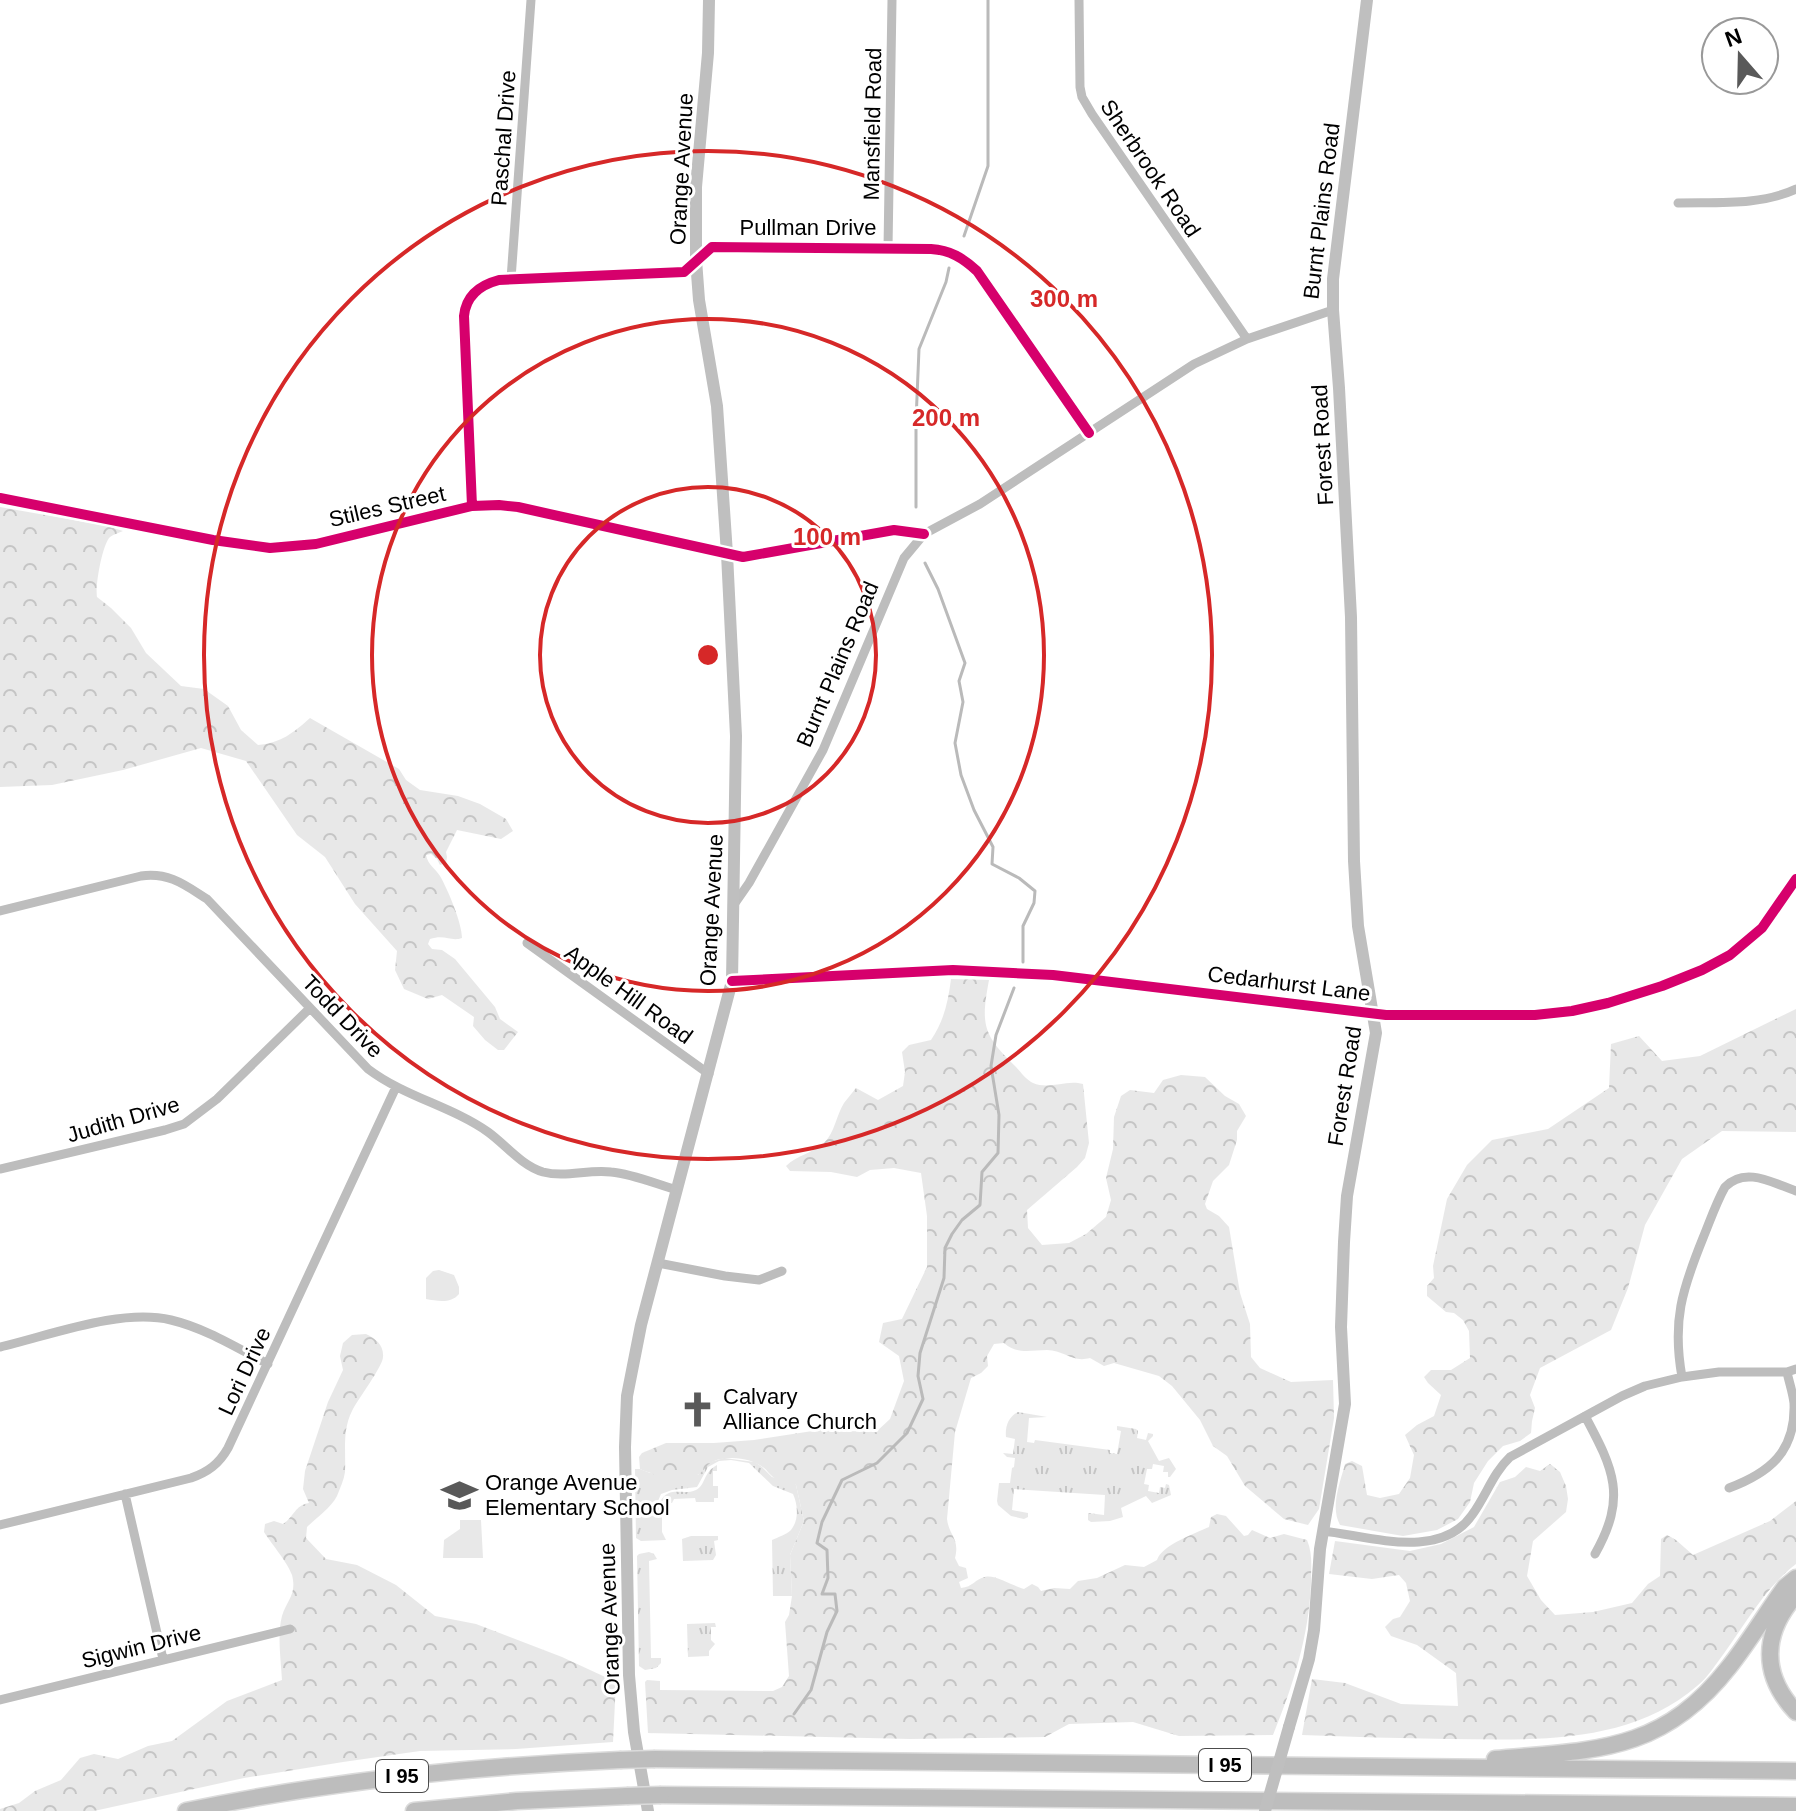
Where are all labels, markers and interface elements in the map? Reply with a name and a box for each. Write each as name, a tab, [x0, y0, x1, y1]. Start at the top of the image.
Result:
north arrow	[1700, 16, 1780, 96]
text: N	[1722, 23, 1745, 52]
street label: Mansfield Road	[859, 47, 886, 201]
street label: Paschal Drive	[486, 69, 521, 207]
street label: Orange Avenue	[665, 92, 698, 246]
street label: Sherbrook Road	[1095, 95, 1206, 242]
street label: Burnt Plains Road	[1298, 122, 1345, 301]
street label: Pullman Drive	[740, 215, 876, 240]
text: 300 m	[1030, 285, 1098, 312]
street label: Forest Road	[1307, 384, 1338, 506]
text: 200 m	[912, 404, 980, 431]
street label: Stiles Street	[327, 481, 448, 532]
text: 100 m	[793, 523, 861, 550]
street label: Burnt Plains Road	[791, 578, 884, 751]
centre of rings	[694, 641, 722, 669]
street label: Orange Avenue	[695, 833, 728, 987]
street label: Apple Hill Road	[560, 940, 697, 1049]
street label: Cedarhurst Lane	[1206, 961, 1372, 1006]
street label: Todd Drive	[297, 970, 388, 1063]
street label: Forest Road	[1323, 1024, 1366, 1148]
street label: Judith Drive	[64, 1091, 182, 1148]
street label: Lori Drive	[213, 1323, 276, 1419]
place label: Calvary Alliance Church	[723, 1384, 877, 1434]
church icon: Calvary Alliance Church	[678, 1390, 716, 1428]
place label: Orange Avenue Elementary School	[485, 1470, 670, 1520]
school or university icon: Orange Avenue Elementary School	[440, 1476, 478, 1514]
street label: Orange Avenue	[594, 1542, 625, 1696]
street label: Sigwin Drive	[79, 1620, 203, 1673]
road number: I 95	[1199, 1749, 1251, 1781]
road number: I 95	[376, 1760, 428, 1792]

